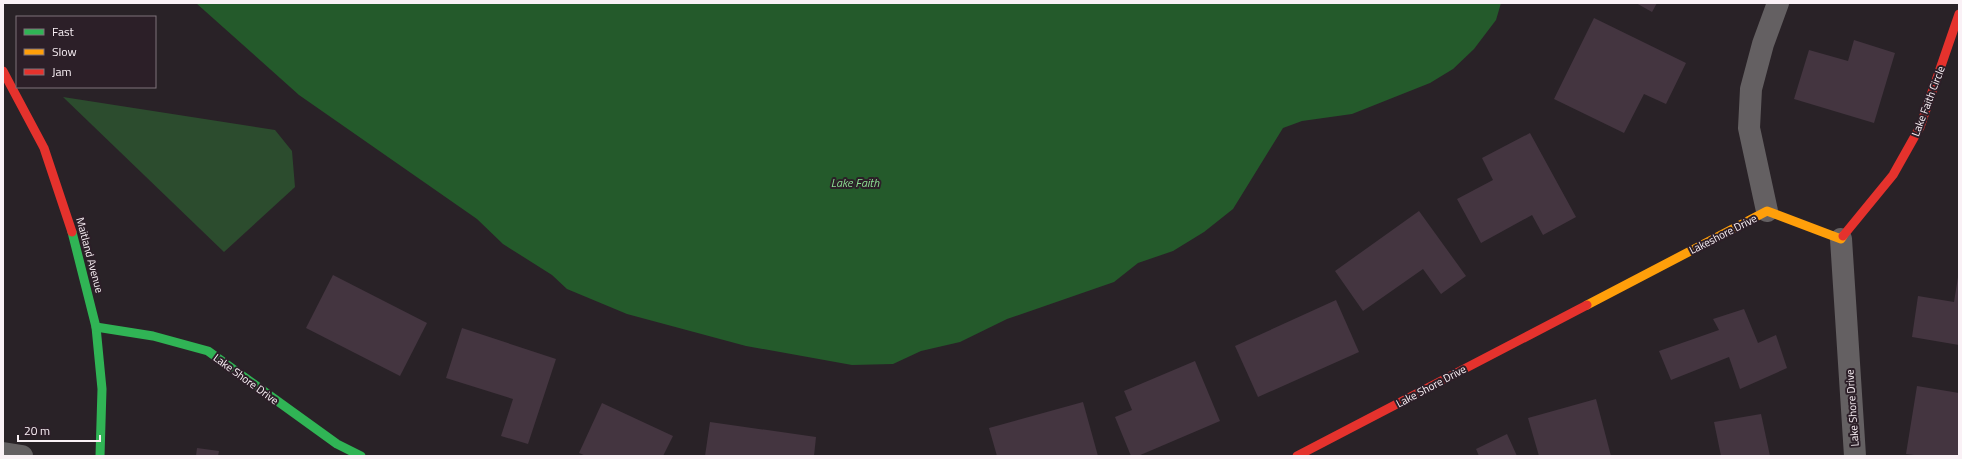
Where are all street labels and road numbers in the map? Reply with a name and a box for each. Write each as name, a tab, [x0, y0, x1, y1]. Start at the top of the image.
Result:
street label: Lake Faith Circle	[1907, 63, 1949, 139]
street label: Lakeshore Drive	[1686, 210, 1760, 258]
street label: Maitland Avenue	[72, 215, 108, 295]
street label: Lake Shore Drive	[210, 350, 282, 408]
street label: Lake Shore Drive	[1393, 361, 1469, 411]
street label: Lake Shore Drive	[1841, 368, 1863, 447]

